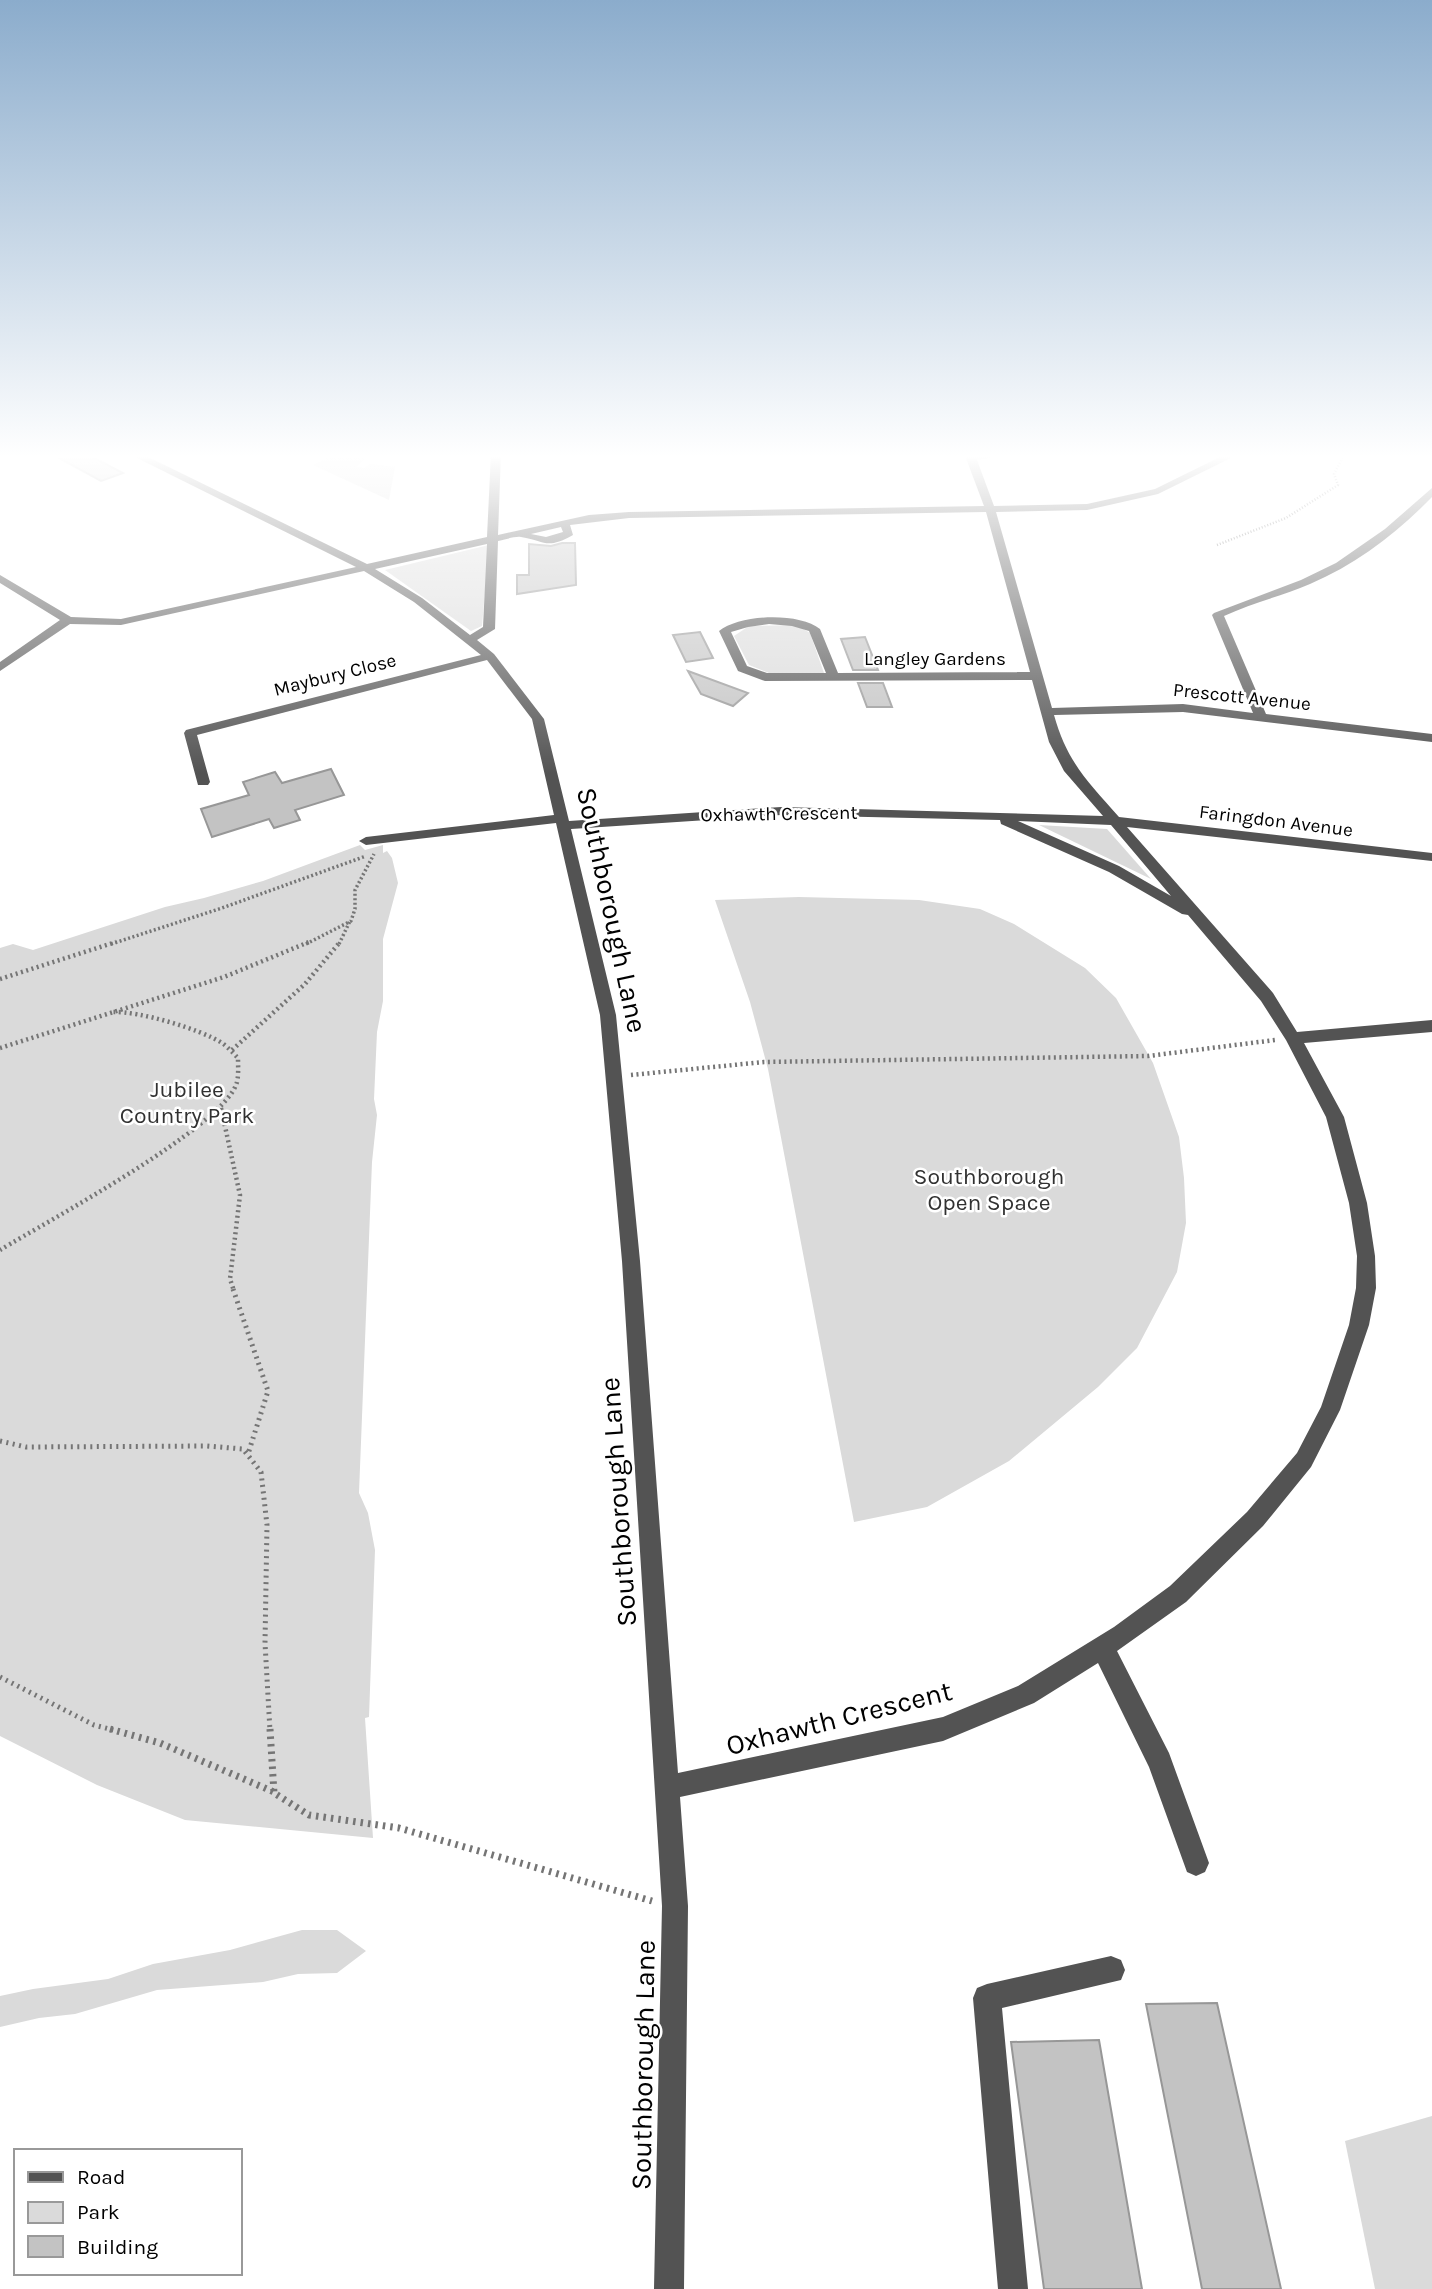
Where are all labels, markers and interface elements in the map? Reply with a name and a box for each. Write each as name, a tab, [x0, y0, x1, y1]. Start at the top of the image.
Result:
street label: Langley Gardens	[864, 648, 1006, 670]
street label: Maybury Close	[271, 649, 399, 701]
street label: Prescott Avenue	[1172, 679, 1312, 715]
street label: Southborough Lane	[570, 784, 654, 1036]
street label: Faringdon Avenue	[1198, 801, 1354, 841]
street label: Oxhawth Crescent	[700, 802, 858, 826]
park label: Jubilee Country Park	[120, 1076, 254, 1129]
park label: Southborough Open Space	[914, 1163, 1064, 1216]
street label: Southborough Lane	[593, 1376, 643, 1628]
street label: Oxhawth Crescent	[723, 1674, 955, 1762]
street label: Southborough Lane	[624, 1940, 662, 2190]
legend	[14, 2149, 242, 2275]
text: Road	[77, 2165, 125, 2189]
text: Park	[77, 2200, 120, 2224]
text: Building	[77, 2235, 158, 2259]

